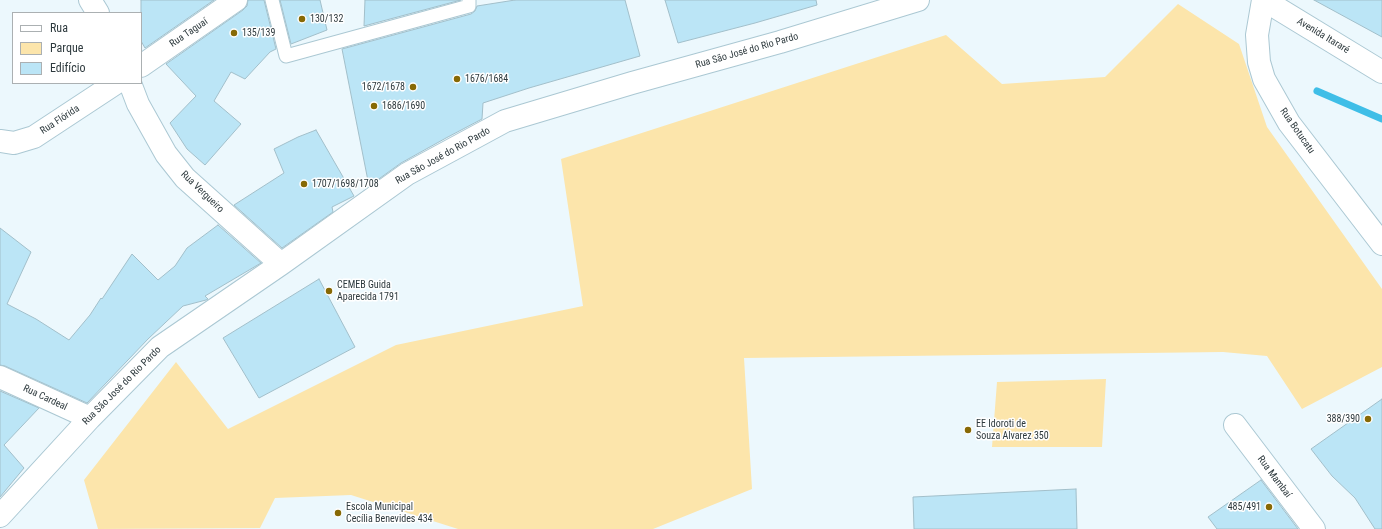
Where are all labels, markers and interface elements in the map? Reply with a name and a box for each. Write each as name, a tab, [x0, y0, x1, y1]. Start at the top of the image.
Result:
legend	[12, 12, 142, 84]
place label: 130/132	[310, 13, 343, 25]
marker: 130/132	[297, 14, 307, 24]
street label: Rua Taguaí	[168, 16, 210, 50]
street label: Avenida Itararé	[1295, 16, 1351, 56]
text: Rua	[50, 21, 68, 35]
place label: 135/139	[242, 27, 275, 39]
marker: 135/139	[229, 28, 239, 38]
street label: Rua São José do Rio Pardo	[694, 31, 800, 71]
text: Parque	[50, 41, 83, 55]
text: Edifício	[50, 61, 86, 75]
place label: 1676/1684	[465, 73, 508, 85]
marker: 1676/1684	[452, 74, 462, 84]
place label: 1672/1678	[362, 81, 405, 93]
marker: 1672/1678	[408, 82, 418, 92]
place label: 1686/1690	[382, 100, 425, 112]
marker: 1686/1690	[369, 101, 379, 111]
street label: Rua Flórida	[38, 103, 82, 137]
street label: Rua Botucatu	[1277, 106, 1317, 156]
street label: Rua São José do Rio Pardo	[394, 125, 492, 187]
street label: Rua Vergueiro	[178, 169, 226, 215]
place label: 1707/1698/1708	[312, 178, 379, 190]
marker: 1707/1698/1708	[299, 179, 309, 189]
place label: CEMEB Guida Aparecida 1791	[337, 279, 399, 302]
marker: CEMEB Guida Aparecida 1791	[324, 286, 334, 296]
street label: Rua São José do Rio Pardo	[80, 344, 164, 428]
street label: Rua Cardeal	[21, 383, 69, 413]
place label: 388/390	[1327, 413, 1360, 425]
marker: 388/390	[1363, 414, 1373, 424]
place label: EE Idoroti de Souza Alvarez 350	[976, 418, 1049, 442]
marker: EE Idoroti de Souza Alvarez 350	[963, 425, 973, 435]
street label: Rua Mambaí	[1254, 454, 1294, 500]
place label: Escola Municipal Cecília Benevides 434	[346, 501, 433, 524]
place label: 485/491	[1228, 501, 1261, 513]
marker: 485/491	[1264, 502, 1274, 512]
marker: Escola Municipal Cecília Benevides 434	[333, 508, 343, 518]

